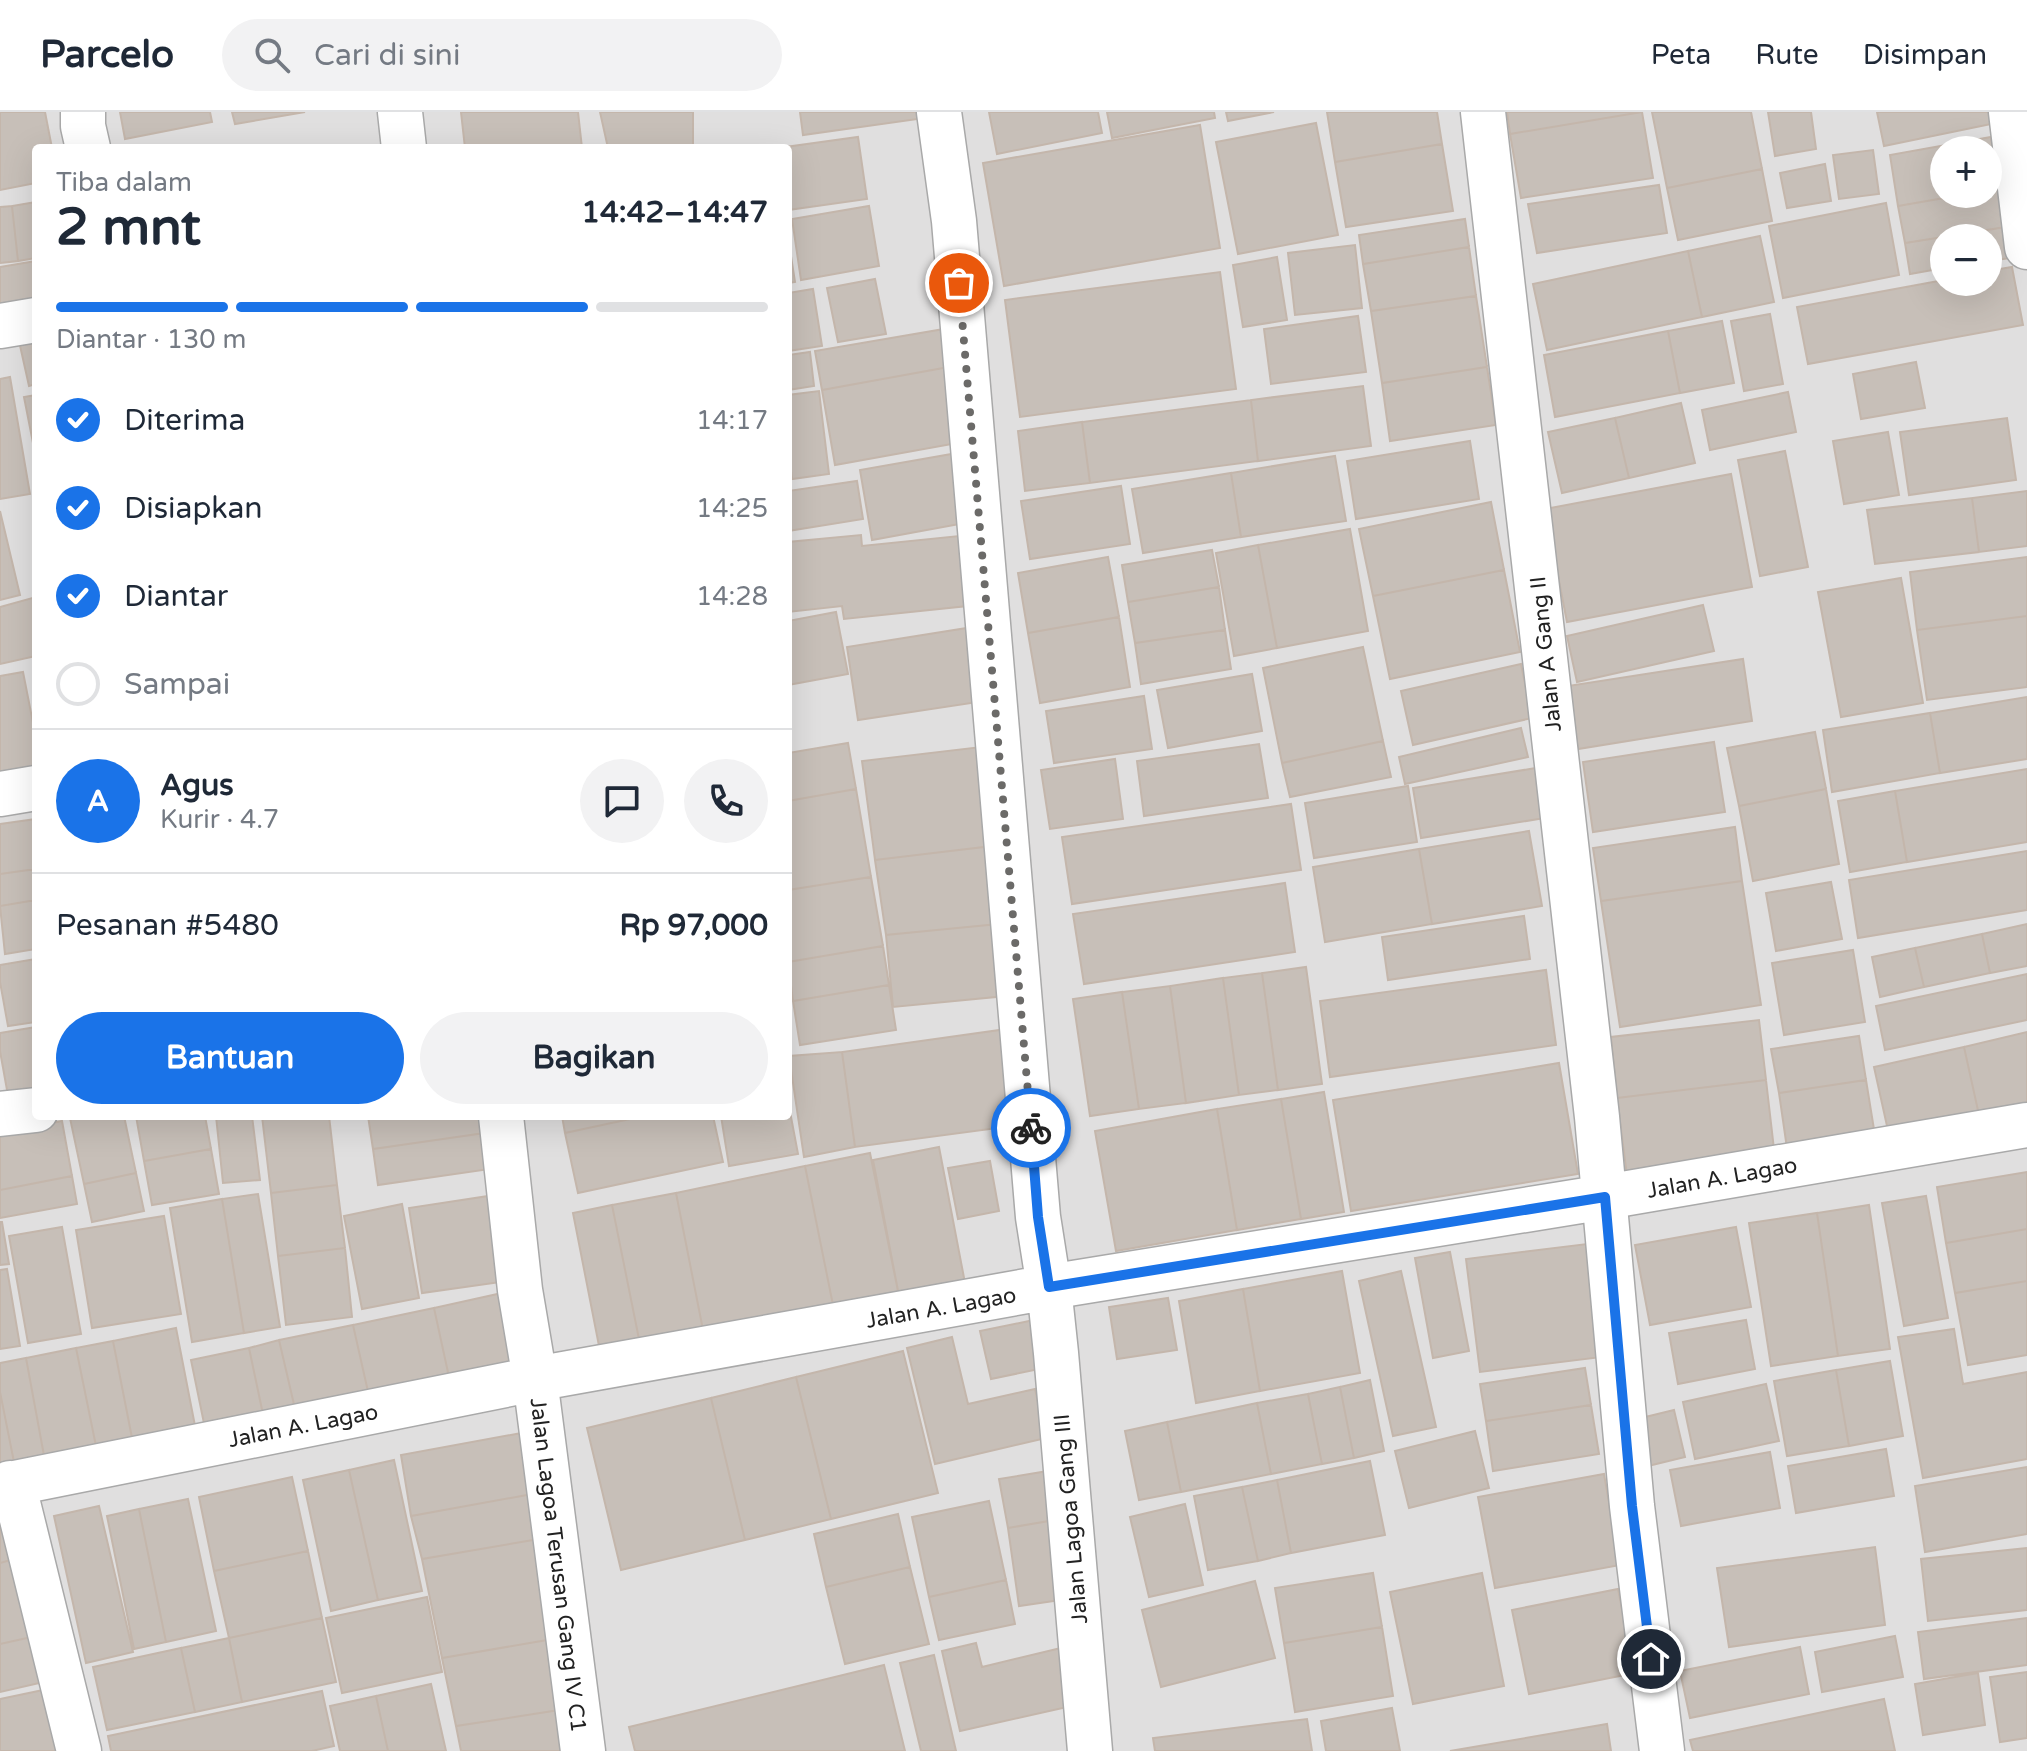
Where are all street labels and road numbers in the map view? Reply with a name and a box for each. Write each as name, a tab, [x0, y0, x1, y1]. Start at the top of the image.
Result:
street label: Jalan A Gang II	[1525, 575, 1567, 733]
street label: Jalan A. Lagao	[1645, 1152, 1799, 1204]
street label: Jalan A. Lagao	[864, 1282, 1018, 1334]
street label: Jalan Lagoa Terusan Gang IV C1	[525, 1396, 591, 1734]
street label: Jalan A. Lagao	[226, 1399, 380, 1453]
street label: Jalan Lagoa Gang III	[1049, 1413, 1093, 1625]

